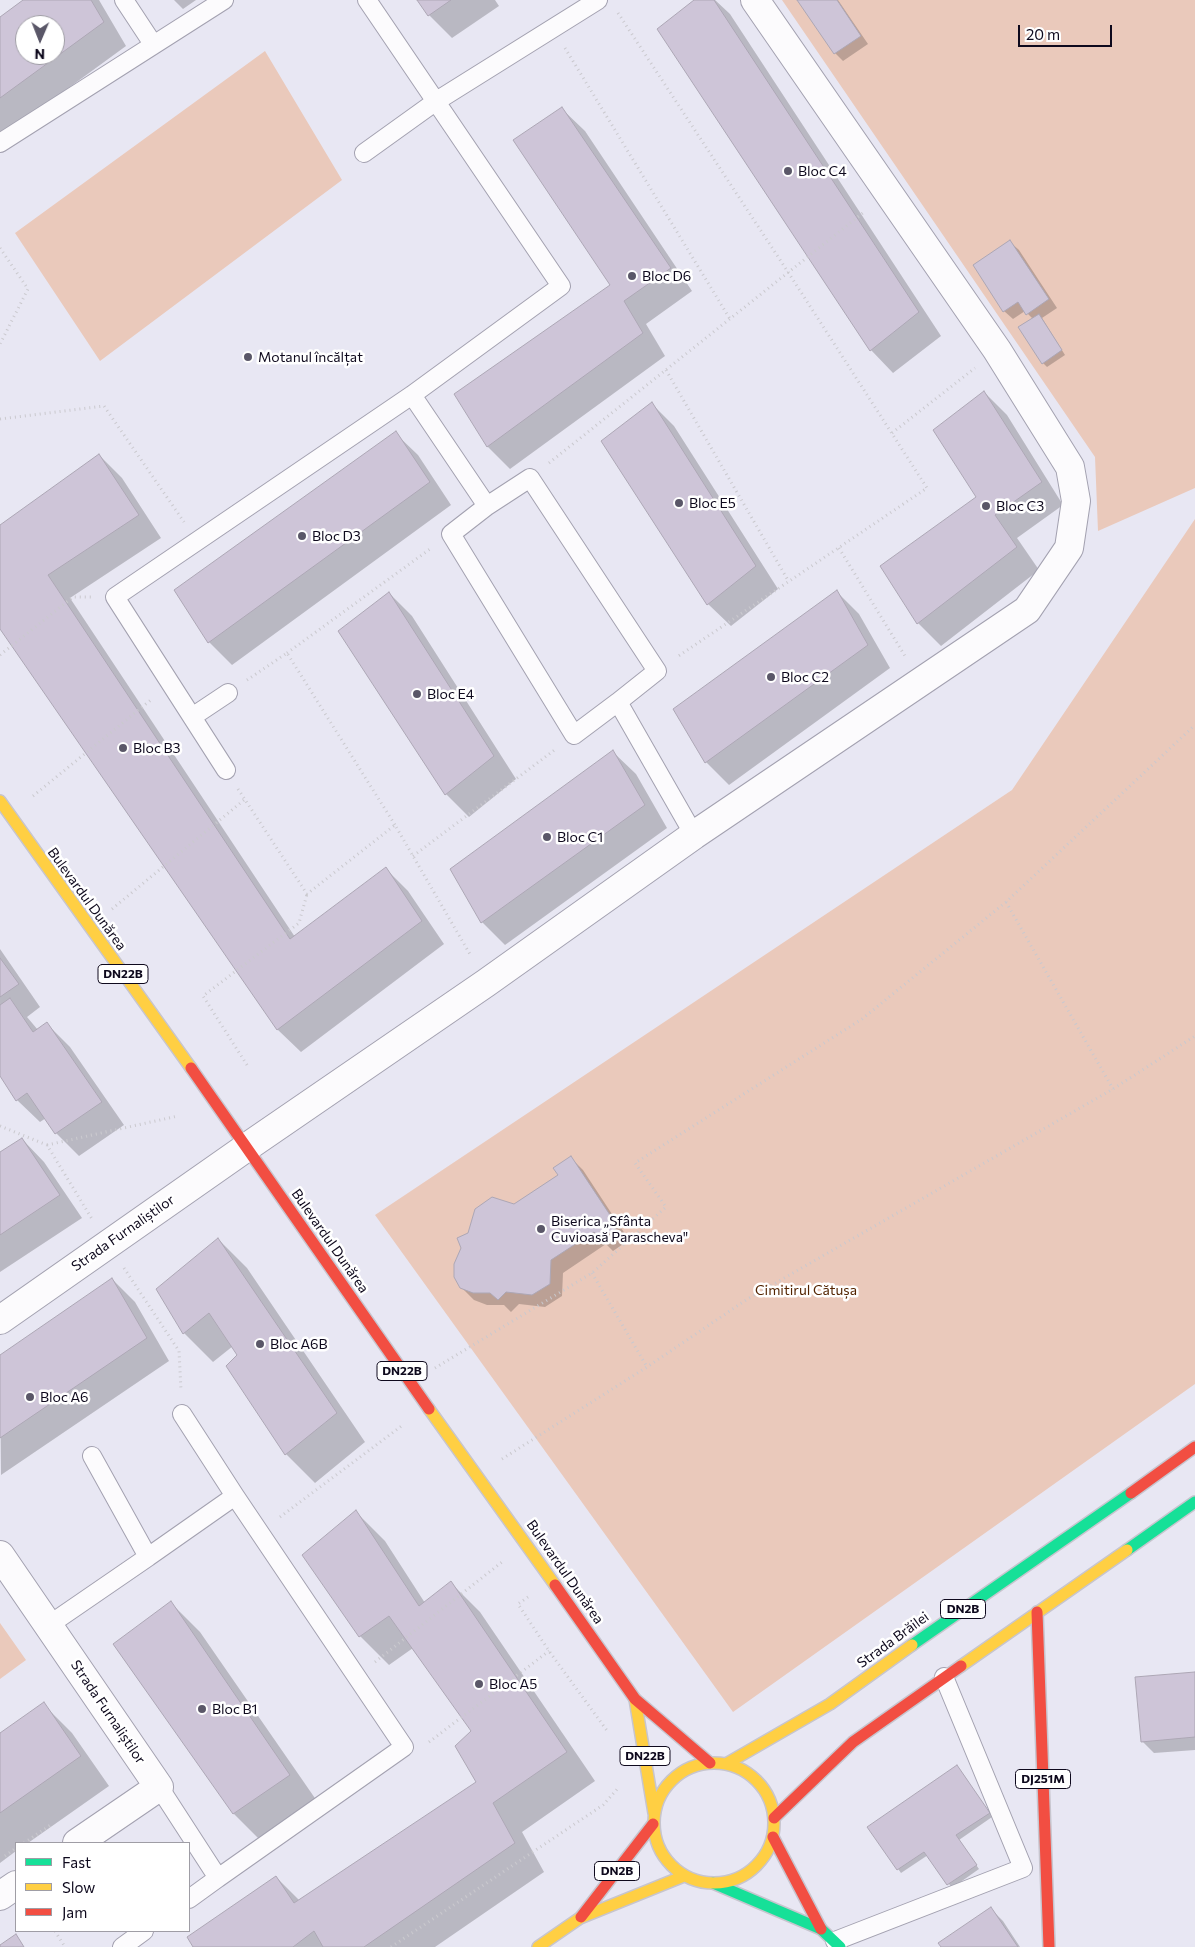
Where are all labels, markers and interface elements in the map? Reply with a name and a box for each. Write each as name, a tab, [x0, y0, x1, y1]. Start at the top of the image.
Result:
north arrow	[15, 15, 65, 65]
scale bar	[1020, 15, 1114, 47]
text: 20 m	[1026, 25, 1060, 43]
text: N	[34, 46, 45, 63]
place label: Bloc C4	[798, 163, 847, 179]
marker: Bloc C4	[782, 165, 794, 177]
place label: Bloc D6	[642, 268, 691, 284]
marker: Bloc D6	[626, 270, 638, 282]
place label: Motanul încălțat	[258, 349, 363, 365]
marker: Motanul încălțat	[242, 351, 254, 363]
place label: Bloc E5	[689, 495, 736, 511]
marker: Bloc E5	[673, 497, 685, 509]
place label: Bloc C3	[996, 498, 1044, 514]
marker: Bloc C3	[980, 500, 992, 512]
place label: Bloc D3	[312, 528, 361, 544]
marker: Bloc D3	[296, 530, 308, 542]
place label: Bloc C2	[781, 669, 829, 685]
marker: Bloc C2	[765, 671, 777, 683]
place label: Bloc E4	[427, 686, 474, 702]
marker: Bloc E4	[411, 688, 423, 700]
place label: Bloc B3	[133, 740, 181, 756]
marker: Bloc B3	[117, 742, 129, 754]
place label: Bloc C1	[557, 829, 603, 845]
marker: Bloc C1	[541, 831, 553, 843]
street label: Bulevardul Dunărea	[44, 844, 130, 954]
road number: DN22B	[98, 964, 148, 984]
street label: Bulevardul Dunărea	[288, 1186, 372, 1296]
street label: Strada Furnaliștilor	[68, 1191, 178, 1275]
place label: Biserica „Sfânta Cuvioasă Parascheva"	[551, 1213, 688, 1246]
marker: Biserica „Sfânta Cuvioasă Parascheva"	[535, 1223, 547, 1235]
park label: Cimitirul Cătușa	[755, 1282, 857, 1298]
place label: Bloc A6B	[270, 1336, 327, 1352]
marker: Bloc A6B	[254, 1338, 266, 1350]
road number: DN22B	[377, 1362, 427, 1380]
place label: Bloc A6	[40, 1389, 88, 1405]
marker: Bloc A6	[24, 1391, 36, 1403]
street label: Bulevardul Dunărea	[523, 1517, 607, 1627]
road number: DN2B	[940, 1600, 986, 1618]
street label: Strada Brăilei	[854, 1608, 932, 1672]
street label: Strada Furnaliștilor	[67, 1657, 149, 1767]
place label: Bloc A5	[489, 1676, 537, 1692]
marker: Bloc A5	[473, 1678, 485, 1690]
place label: Bloc B1	[212, 1701, 258, 1717]
marker: Bloc B1	[196, 1703, 208, 1715]
road number: DN22B	[620, 1746, 670, 1765]
road number: DJ251M	[1016, 1770, 1070, 1788]
legend	[15, 1842, 190, 1932]
text: Fast	[62, 1853, 91, 1871]
road number: DN2B	[594, 1862, 640, 1880]
text: Slow	[62, 1878, 95, 1896]
text: Jam	[62, 1903, 87, 1921]

